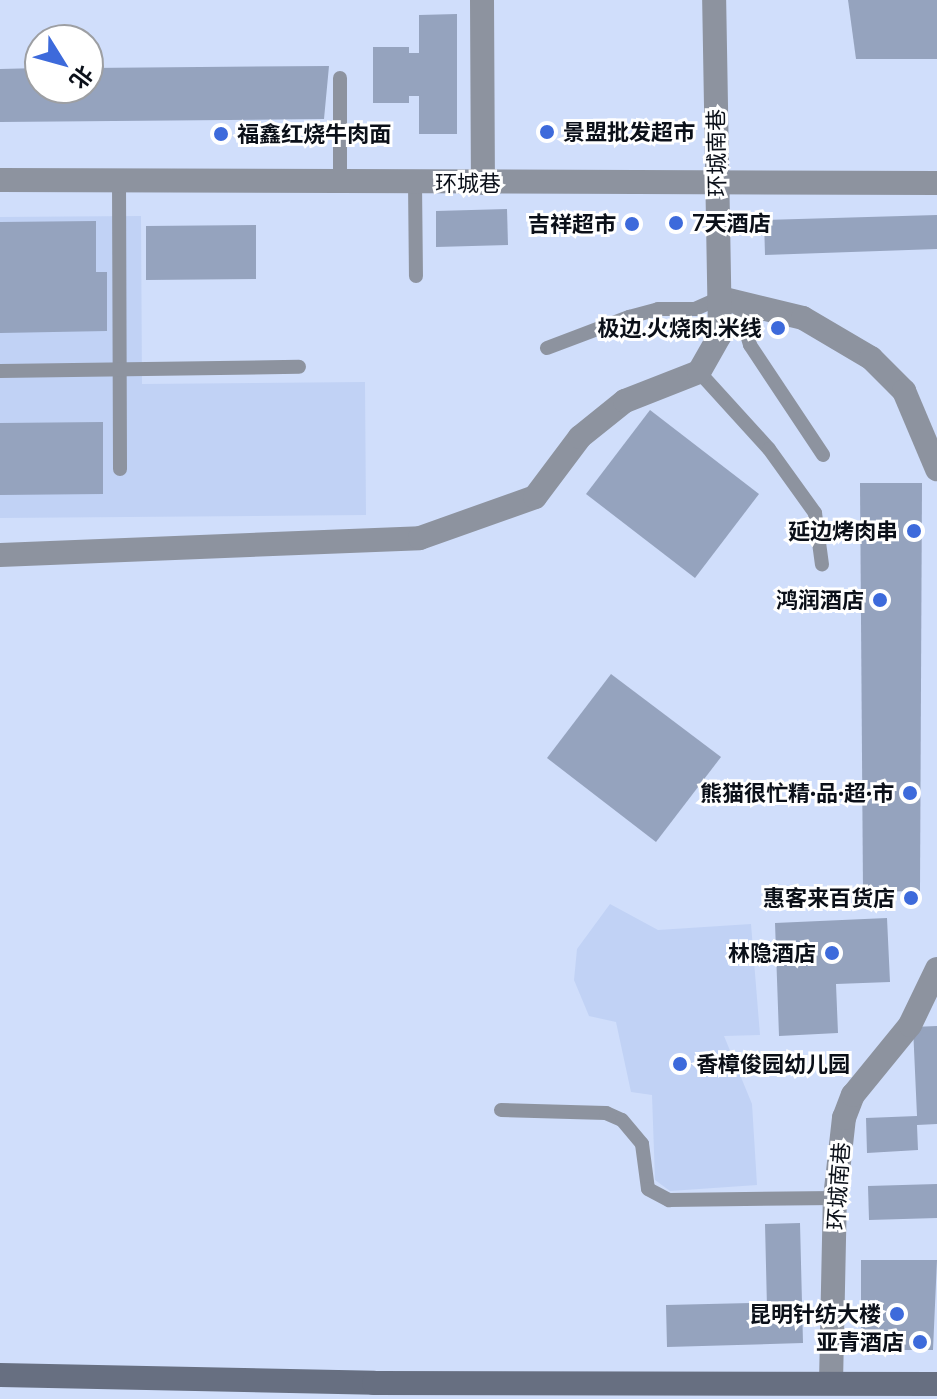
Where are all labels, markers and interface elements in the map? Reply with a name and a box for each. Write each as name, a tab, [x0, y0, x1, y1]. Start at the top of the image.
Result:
north arrow	[24, 24, 104, 104]
text: 北	[65, 61, 99, 94]
street label: 环城南巷	[702, 109, 730, 197]
place label: 景盟批发超市	[563, 119, 695, 145]
place label: 福鑫红烧牛肉面	[237, 121, 391, 147]
marker: 景盟批发超市	[538, 123, 556, 141]
marker: 福鑫红烧牛肉面	[212, 125, 230, 143]
street label: 环城巷	[435, 170, 501, 196]
place label: 7天酒店	[692, 210, 771, 236]
place label: 吉祥超市	[528, 211, 616, 237]
marker: 7天酒店	[667, 214, 685, 232]
marker: 吉祥超市	[623, 215, 641, 233]
place label: 极边.火烧肉.米线	[598, 315, 762, 341]
marker: 极边.火烧肉.米线	[769, 319, 787, 337]
place label: 延边烤肉串	[788, 518, 898, 544]
marker: 延边烤肉串	[905, 522, 923, 540]
place label: 鸿润酒店	[776, 587, 864, 613]
marker: 鸿润酒店	[871, 591, 889, 609]
place label: 熊猫很忙精·品·超·市	[700, 780, 894, 806]
marker: 熊猫很忙精·品·超·市	[901, 784, 919, 802]
place label: 惠客来百货店	[763, 885, 895, 911]
marker: 惠客来百货店	[902, 889, 920, 907]
place label: 林隐酒店	[728, 940, 816, 966]
marker: 林隐酒店	[823, 944, 841, 962]
place label: 香樟俊园幼儿园	[696, 1051, 850, 1077]
marker: 香樟俊园幼儿园	[671, 1055, 689, 1073]
street label: 环城南巷	[822, 1141, 854, 1231]
place label: 昆明针纺大楼	[749, 1301, 881, 1327]
marker: 昆明针纺大楼	[888, 1305, 906, 1323]
place label: 亚青酒店	[816, 1329, 904, 1355]
marker: 亚青酒店	[911, 1333, 929, 1351]

